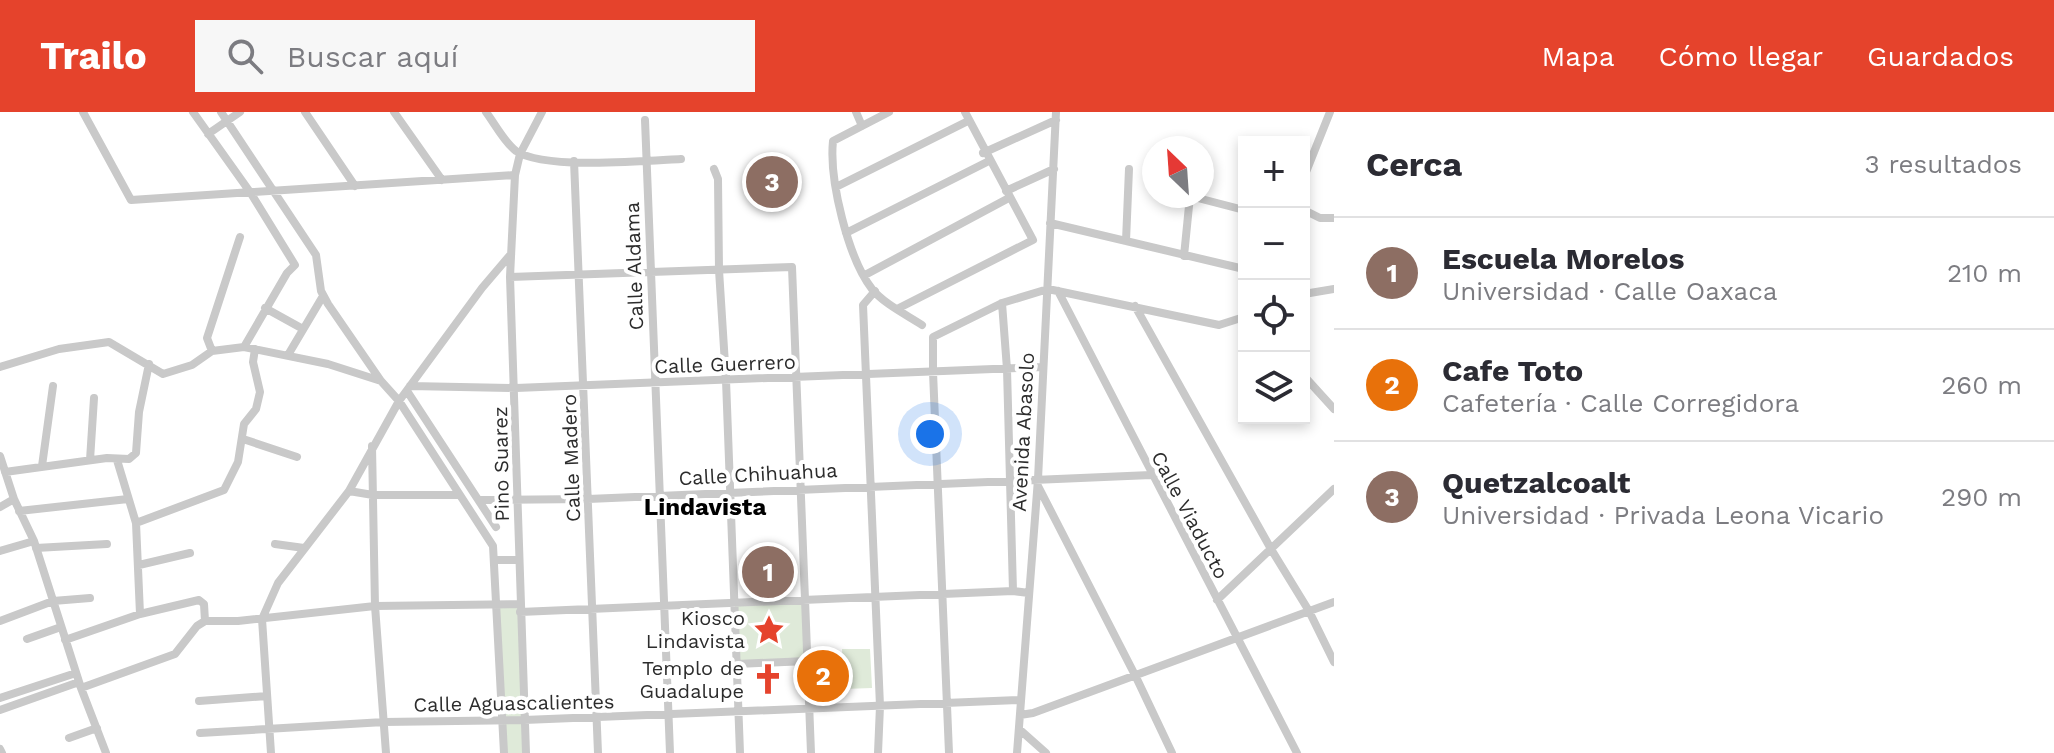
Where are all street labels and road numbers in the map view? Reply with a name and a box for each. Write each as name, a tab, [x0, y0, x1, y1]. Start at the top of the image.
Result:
street label: Calle Aldama	[620, 201, 648, 331]
street label: Calle Guerrero	[654, 350, 796, 378]
street label: Avenida Abasolo	[1007, 352, 1039, 512]
street label: Calle Madero	[557, 394, 585, 522]
street label: Pino Suarez	[488, 406, 514, 522]
street label: Calle Viaducto	[1146, 447, 1234, 583]
street label: Calle Chihuahua	[678, 458, 838, 490]
street label: Calle Aguascalientes	[413, 689, 615, 717]

